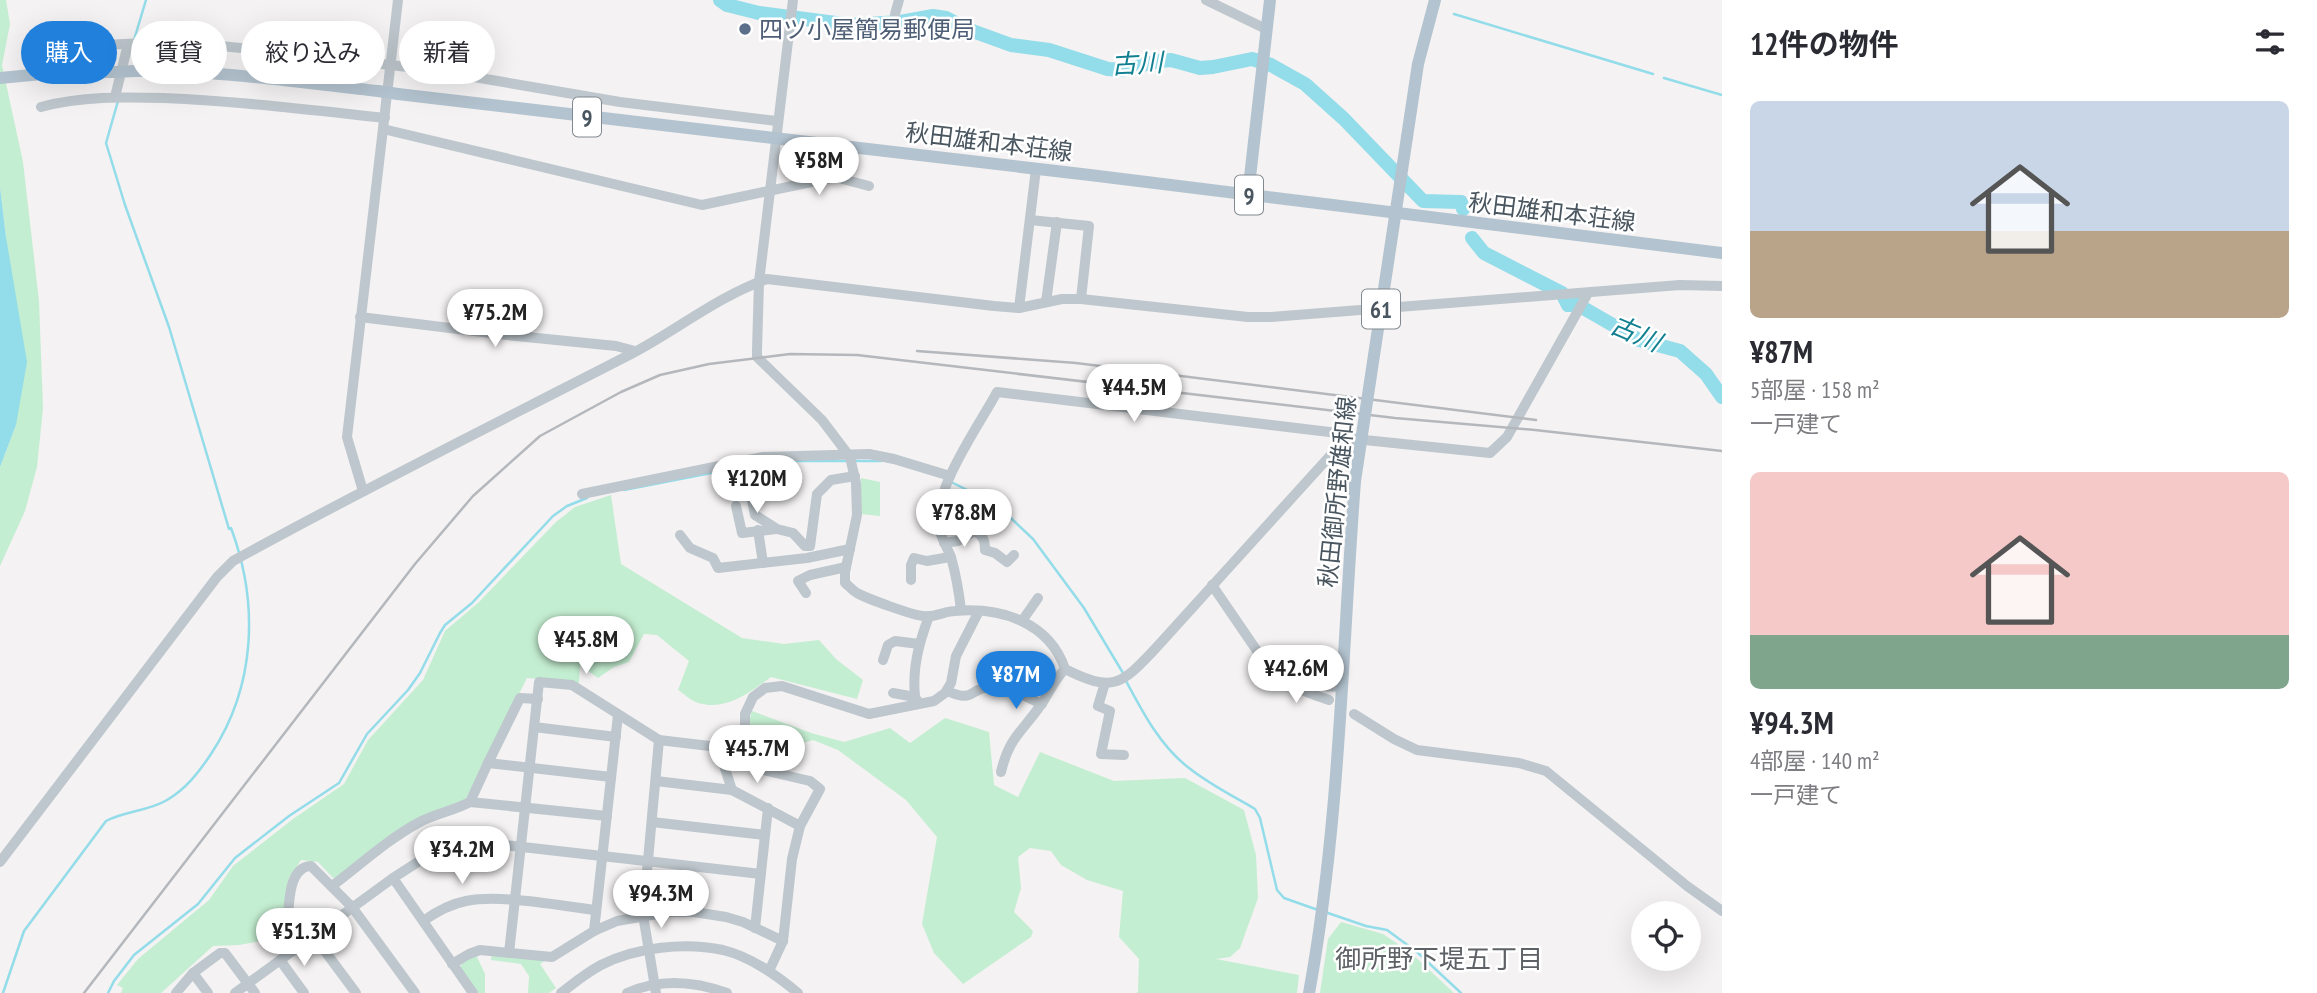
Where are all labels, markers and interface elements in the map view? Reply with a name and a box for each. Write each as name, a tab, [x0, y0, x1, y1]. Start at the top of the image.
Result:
place label: 四ツ小屋簡易郵便局	[759, 14, 975, 45]
chip: 購入	[21, 21, 117, 84]
chip: 賃貸	[131, 21, 227, 84]
chip: 絞り込み	[241, 21, 385, 84]
chip: 新着	[399, 21, 495, 84]
marker: 四ツ小屋簡易郵便局	[737, 21, 753, 37]
icon: filters	[2251, 23, 2289, 61]
text: 12件の物件	[1750, 24, 1899, 63]
water label: 古川	[1110, 45, 1167, 81]
road number: 9	[573, 98, 601, 136]
street label: 秋田雄和本荘線	[904, 116, 1074, 168]
pin: ¥58M	[778, 138, 860, 197]
text: ¥58M	[795, 145, 843, 174]
icon: home	[1957, 146, 2083, 272]
road number: 9	[1235, 176, 1263, 214]
street label: 秋田雄和本荘線	[1467, 186, 1637, 238]
pin: ¥75.2M	[438, 290, 552, 349]
road number: 61	[1362, 290, 1400, 328]
text: ¥75.2M	[463, 297, 527, 326]
water label: 古川	[1606, 308, 1669, 360]
text: ¥87M	[1750, 332, 1813, 371]
pin: ¥44.5M	[1077, 364, 1191, 424]
text: ¥44.5M	[1102, 372, 1166, 401]
text: 5部屋 · 158 m²	[1750, 375, 1880, 404]
street label: 秋田御所野雄和線	[1312, 395, 1362, 589]
text: 一戸建て	[1750, 409, 1842, 438]
pin: ¥120M	[708, 456, 806, 515]
text: ¥120M	[727, 463, 787, 492]
pin: ¥78.8M	[907, 490, 1021, 549]
text: ¥78.8M	[932, 497, 996, 526]
icon: home	[1957, 517, 2083, 643]
pin: ¥45.8M	[529, 616, 643, 676]
text: ¥45.8M	[554, 624, 618, 653]
pin: ¥42.6M	[1239, 646, 1353, 705]
pin: ¥87M	[975, 652, 1057, 711]
text: ¥42.6M	[1264, 653, 1328, 682]
text: ¥87M	[992, 659, 1040, 688]
text: ¥94.3M	[1750, 703, 1834, 742]
pin: ¥45.7M	[700, 726, 814, 785]
text: ¥45.7M	[725, 733, 789, 762]
text: 4部屋 · 140 m²	[1750, 746, 1880, 775]
text: 一戸建て	[1750, 780, 1842, 809]
pin: ¥34.2M	[405, 826, 519, 886]
text: ¥34.2M	[430, 834, 494, 863]
pin: ¥94.3M	[604, 870, 718, 930]
text: ¥94.3M	[629, 878, 693, 907]
map controls	[1631, 901, 1701, 971]
button: locate	[1631, 901, 1701, 971]
pin: ¥51.3M	[247, 908, 361, 968]
text: ¥51.3M	[272, 916, 336, 945]
district label: 御所野下堤五丁目	[1335, 942, 1543, 975]

